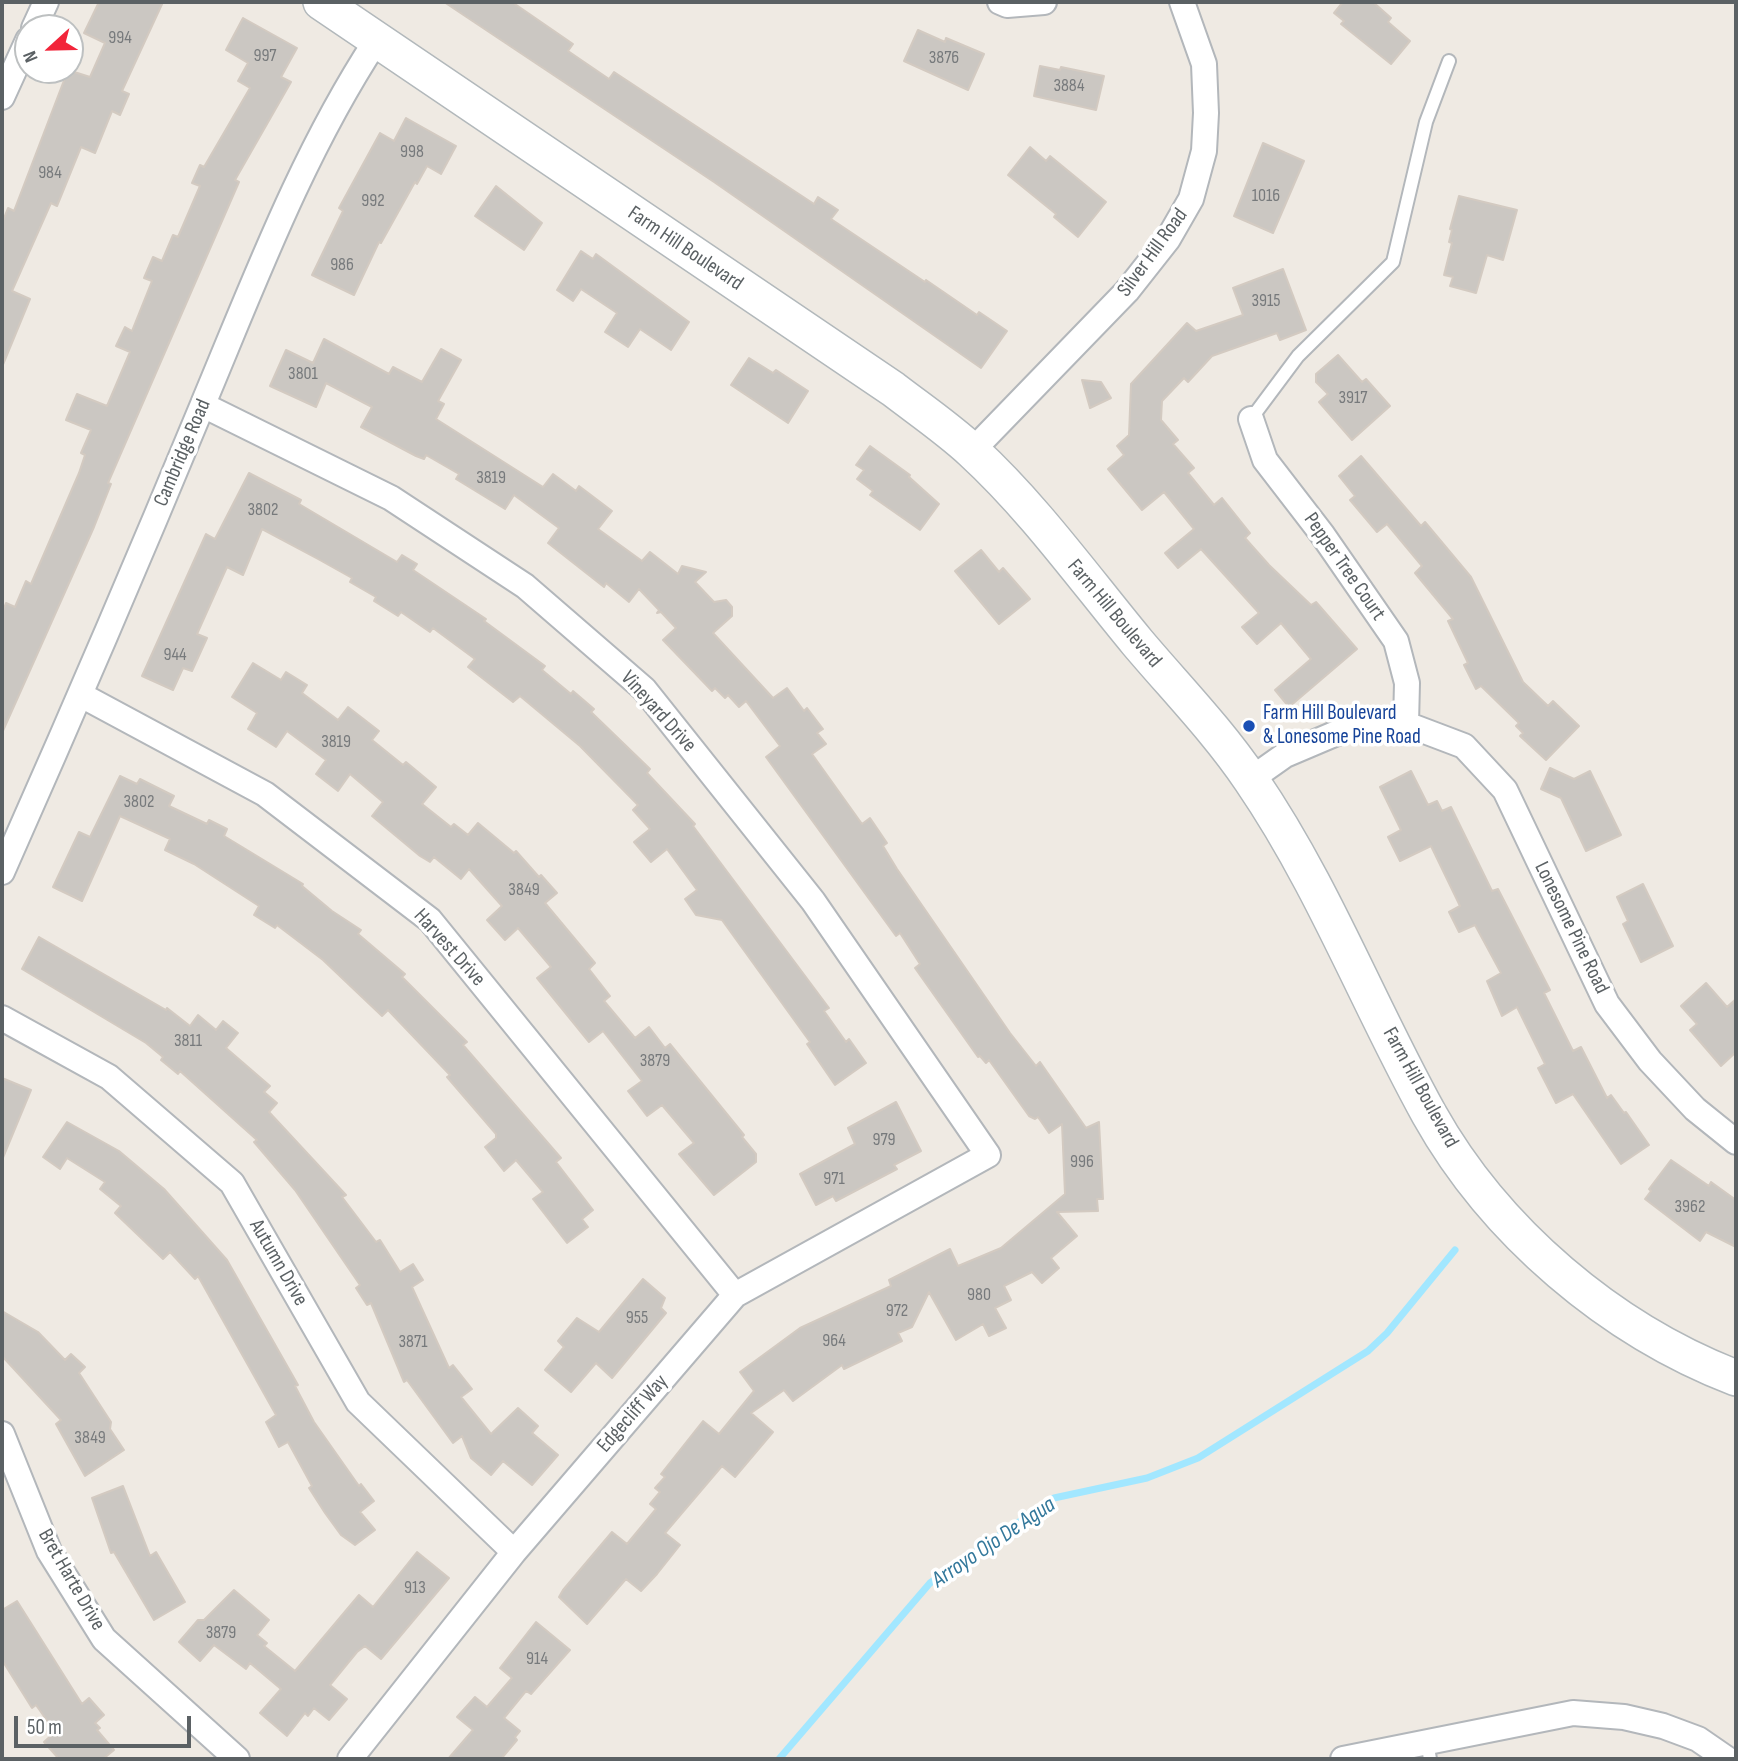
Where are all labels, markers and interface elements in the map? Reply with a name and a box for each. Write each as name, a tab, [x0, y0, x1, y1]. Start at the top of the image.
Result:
north arrow	[14, 14, 84, 84]
house number: 994	[108, 27, 132, 49]
house number: 997	[253, 45, 277, 67]
text: N	[18, 47, 43, 65]
house number: 3876	[929, 47, 959, 69]
house number: 3884	[1053, 75, 1085, 97]
house number: 998	[400, 141, 424, 163]
house number: 984	[38, 162, 62, 184]
house number: 1016	[1252, 185, 1280, 207]
house number: 992	[361, 190, 385, 212]
street label: Farm Hill Boulevard	[623, 201, 747, 297]
street label: Silver Hill Road	[1112, 204, 1194, 302]
house number: 986	[330, 254, 354, 276]
house number: 3915	[1251, 290, 1281, 312]
house number: 3801	[288, 363, 318, 385]
house number: 3917	[1339, 387, 1367, 409]
street label: Cambridge Road	[149, 396, 217, 510]
house number: 3819	[476, 467, 506, 489]
house number: 3802	[248, 499, 278, 521]
street label: Pepper Tree Court	[1298, 508, 1390, 626]
street label: Farm Hill Boulevard	[1061, 555, 1167, 673]
house number: 944	[163, 644, 187, 666]
street label: Vineyard Drive	[615, 666, 701, 758]
place label: Farm Hill Boulevard & Lonesome Pine Road	[1263, 701, 1421, 751]
marker: Farm Hill Boulevard & Lonesome Pine Road	[1241, 718, 1257, 734]
house number: 3819	[321, 731, 351, 753]
house number: 3802	[124, 791, 154, 813]
street label: Lonesome Pine Road	[1528, 858, 1614, 998]
house number: 3849	[508, 879, 540, 901]
street label: Harvest Drive	[408, 904, 490, 992]
street label: Farm Hill Boulevard	[1377, 1023, 1463, 1153]
house number: 3811	[174, 1030, 202, 1052]
house number: 3879	[640, 1050, 670, 1072]
house number: 979	[872, 1129, 896, 1151]
house number: 996	[1070, 1151, 1094, 1173]
house number: 971	[823, 1168, 845, 1190]
house number: 3962	[1675, 1196, 1705, 1218]
street label: Autumn Drive	[243, 1215, 313, 1311]
house number: 980	[967, 1284, 991, 1306]
house number: 972	[886, 1300, 908, 1322]
house number: 955	[626, 1307, 648, 1329]
house number: 964	[822, 1330, 846, 1352]
house number: 3871	[399, 1331, 427, 1353]
street label: Edgecliff Way	[592, 1370, 674, 1458]
house number: 3849	[74, 1427, 106, 1449]
water label: Arroyo Ojo De Agua	[927, 1492, 1061, 1594]
street label: Bret Harte Drive	[32, 1525, 110, 1635]
house number: 913	[404, 1577, 426, 1599]
house number: 3879	[206, 1622, 236, 1644]
house number: 914	[526, 1648, 548, 1670]
scale bar	[18, 1702, 194, 1746]
text: 50 m	[27, 1715, 62, 1740]

